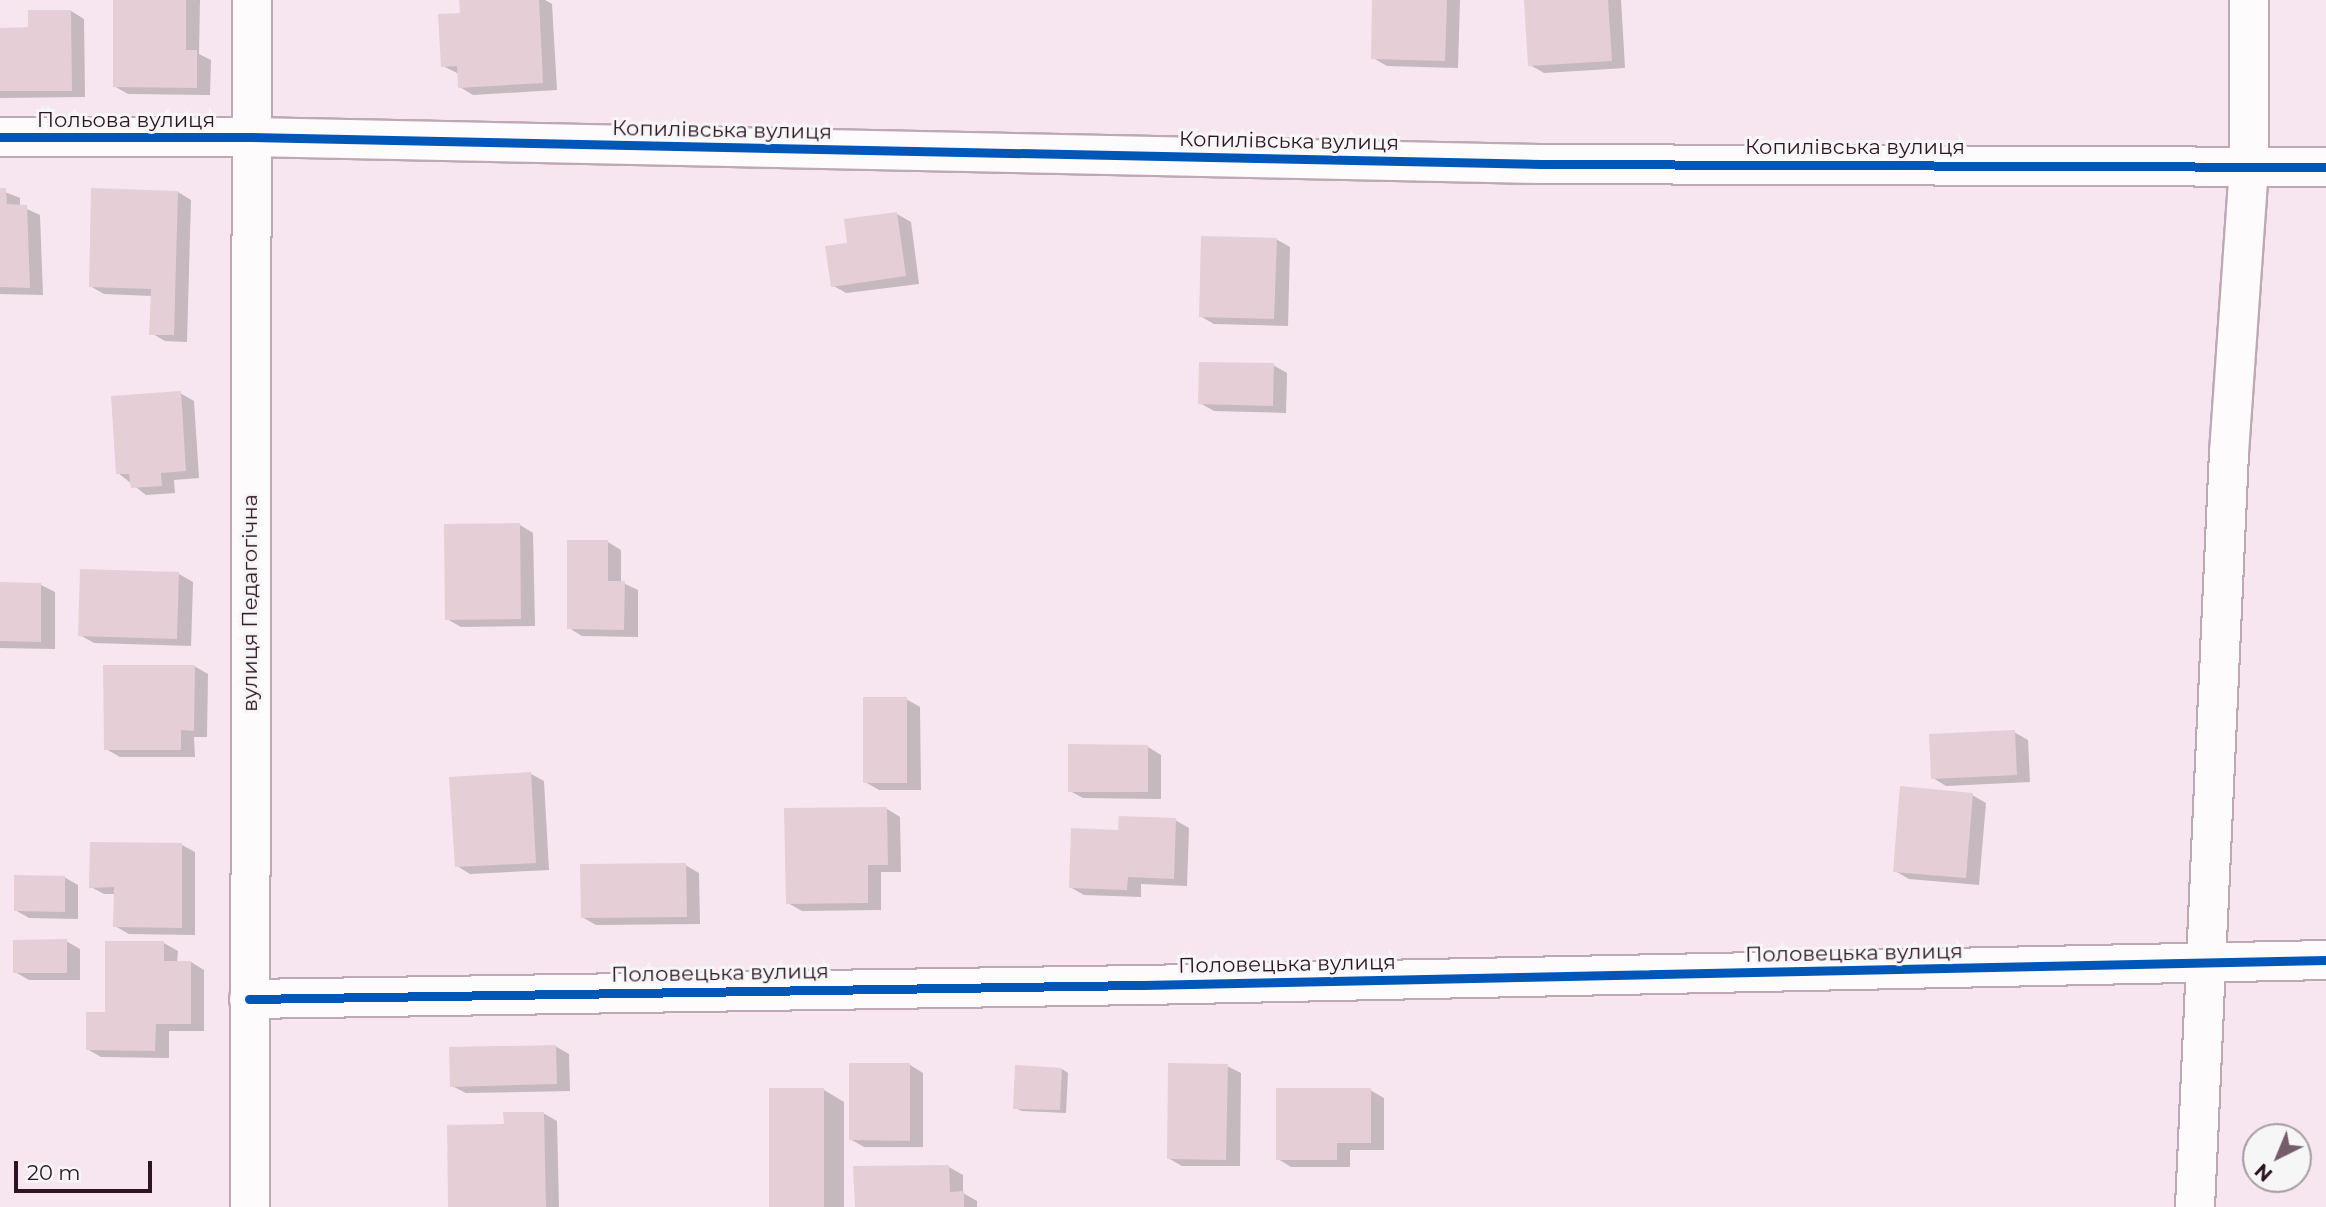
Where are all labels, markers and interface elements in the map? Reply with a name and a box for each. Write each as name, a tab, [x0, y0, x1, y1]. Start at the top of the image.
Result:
street label: Польова вулиця	[37, 107, 215, 133]
street label: Копилівська вулиця	[612, 115, 832, 145]
street label: Копилівська вулиця	[1179, 126, 1399, 156]
street label: Копилівська вулиця	[1745, 134, 1965, 160]
street label: вулиця Педагогічна	[237, 494, 263, 712]
street label: Половецька вулиця	[1745, 939, 1963, 967]
street label: Половецька вулиця	[1178, 950, 1396, 978]
street label: Половецька вулиця	[611, 959, 829, 987]
north arrow	[2242, 1123, 2312, 1193]
scale bar	[18, 1148, 156, 1192]
text: N	[2250, 1159, 2277, 1186]
text: 20 m	[27, 1160, 81, 1185]

